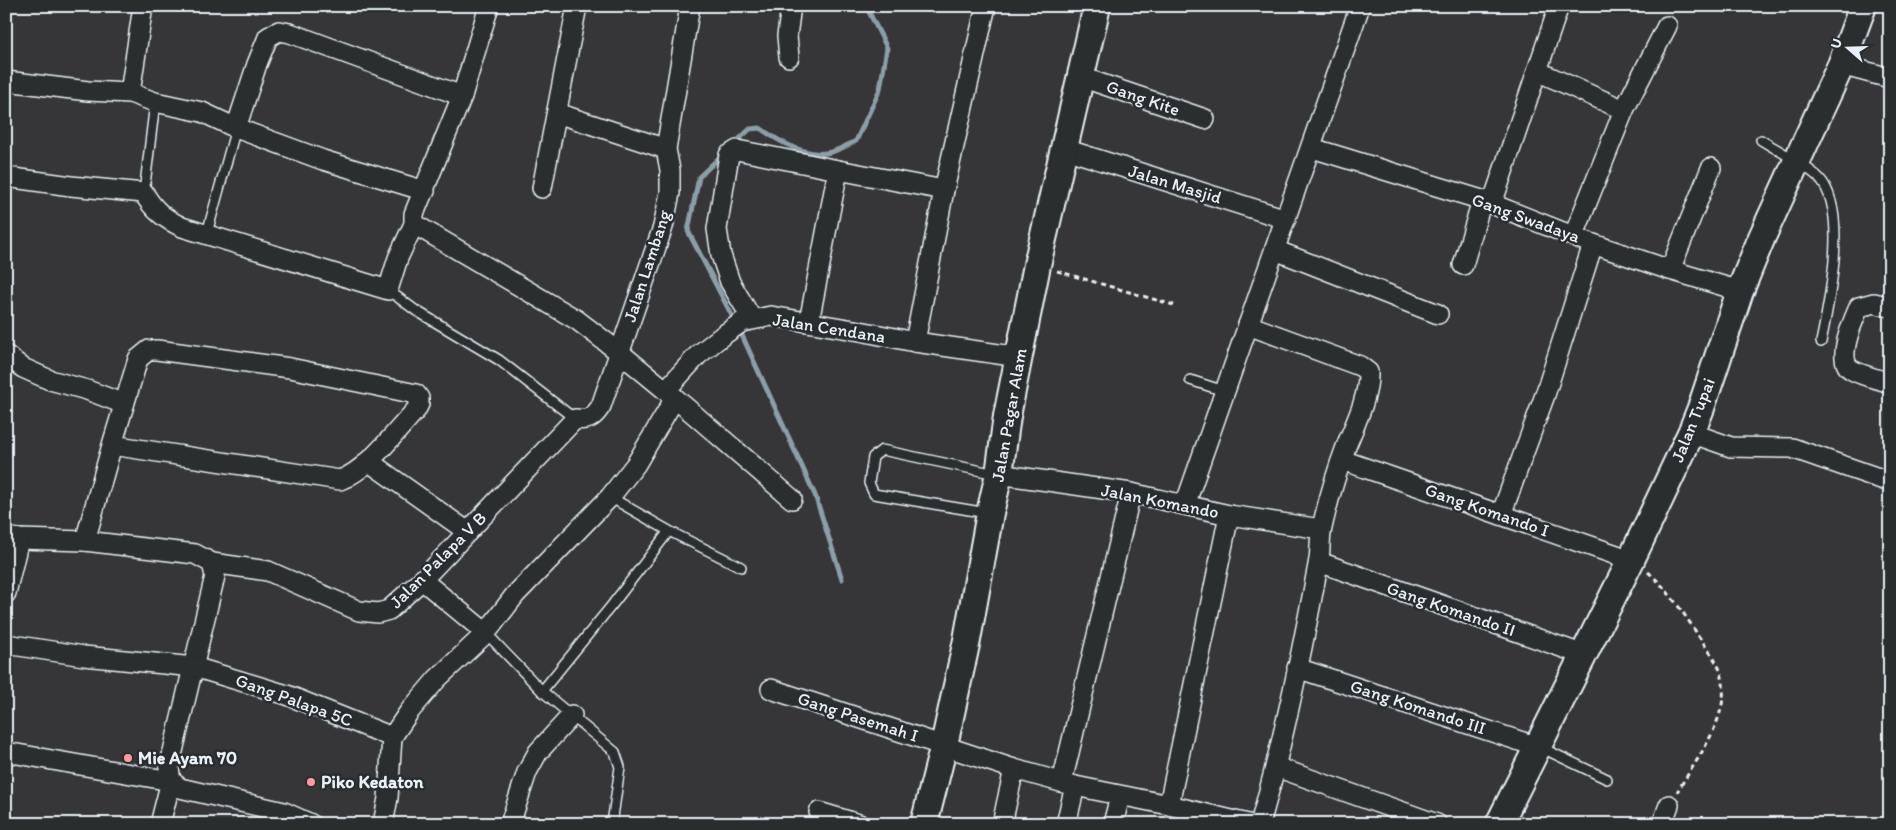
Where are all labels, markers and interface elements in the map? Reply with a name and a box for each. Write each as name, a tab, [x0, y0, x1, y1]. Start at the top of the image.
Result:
north arrow	[1824, 22, 1874, 72]
text: U	[1827, 36, 1846, 51]
street label: Gang Kite	[1103, 75, 1183, 121]
street label: Jalan Masjid	[1126, 159, 1224, 209]
street label: Gang Swadaya	[1469, 188, 1584, 248]
street label: Jalan Lambang	[619, 206, 676, 325]
street label: Jalan Cendana	[771, 308, 887, 348]
street label: Jalan Pagar Alam	[986, 346, 1032, 484]
street label: Jalan Tupai	[1666, 375, 1720, 465]
street label: Gang Komando I	[1422, 478, 1552, 542]
street label: Jalan Komando	[1099, 479, 1221, 523]
street label: Jalan Palapa V B	[385, 507, 491, 613]
street label: Gang Komando II	[1384, 577, 1518, 641]
street label: Gang Palapa 5C	[233, 669, 355, 731]
street label: Gang Komando III	[1347, 675, 1489, 739]
street label: Gang Pasemah I	[795, 687, 921, 747]
place label: Mie Ayam 70	[138, 747, 237, 769]
marker: Mie Ayam 70	[122, 752, 134, 764]
place label: Piko Kedaton	[321, 771, 424, 793]
marker: Piko Kedaton	[305, 776, 317, 788]

